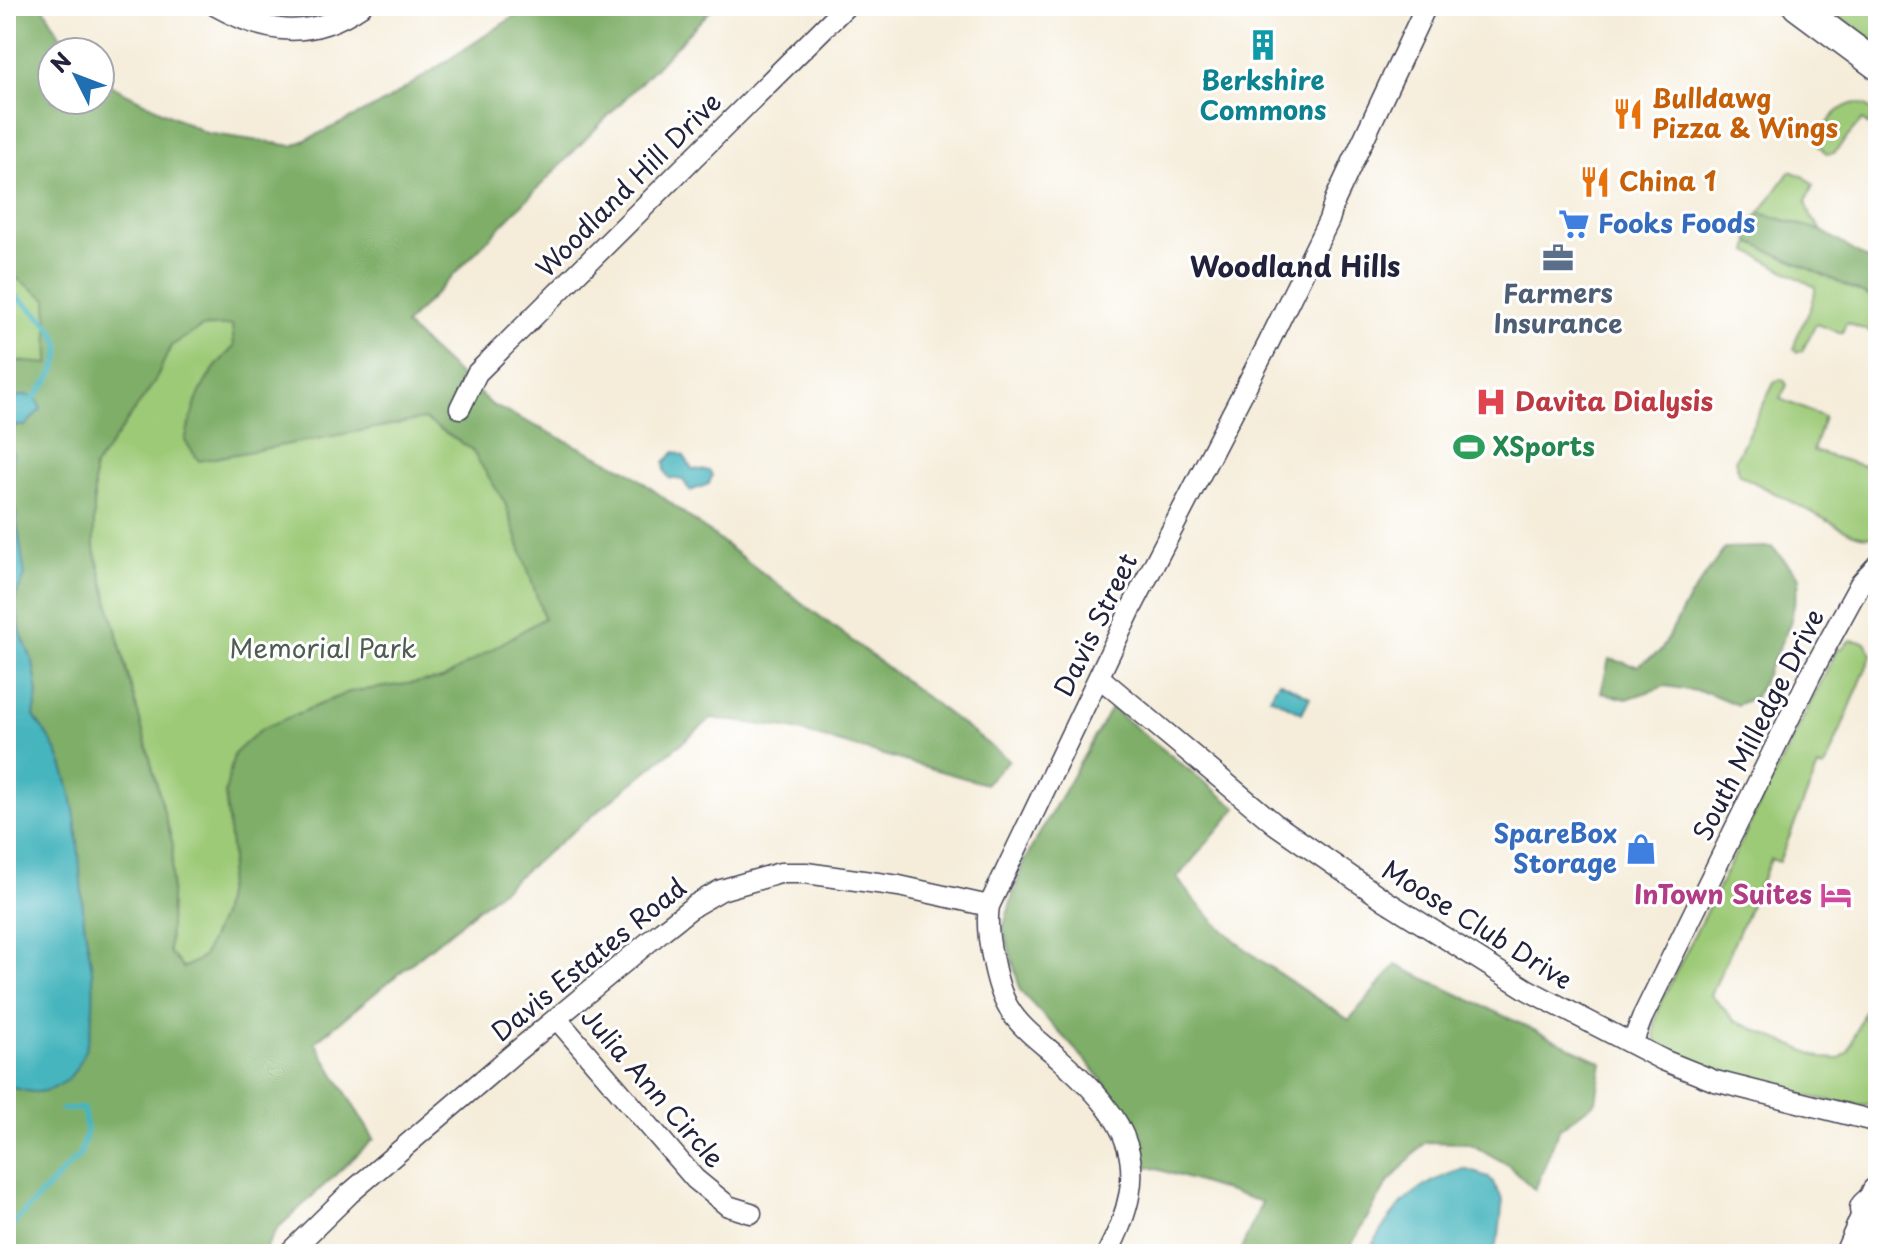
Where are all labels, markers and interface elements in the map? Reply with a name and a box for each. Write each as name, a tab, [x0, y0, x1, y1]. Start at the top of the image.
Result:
building icon: Berkshire Commons	[1246, 28, 1280, 62]
north arrow	[36, 36, 116, 116]
text: N	[42, 44, 78, 79]
place label: Berkshire Commons	[1199, 60, 1327, 129]
place label: Bulldawg Pizza & Wings	[1652, 78, 1838, 147]
street label: Woodland Hill Drive	[526, 82, 730, 286]
restaurant icon: Bulldawg Pizza & Wings	[1611, 97, 1645, 131]
place label: China 1	[1619, 161, 1716, 200]
restaurant icon: China 1	[1578, 165, 1612, 199]
place label: Fooks Foods	[1598, 203, 1755, 242]
supermarket icon: Fooks Foods	[1557, 207, 1591, 241]
office icon: Farmers Insurance	[1541, 241, 1575, 275]
district label: Woodland Hills	[1190, 244, 1400, 287]
place label: Farmers Insurance	[1494, 273, 1622, 342]
place label: Davita Dialysis	[1515, 381, 1714, 420]
hospital icon: Davita Dialysis	[1474, 385, 1508, 419]
place label: XSports	[1493, 426, 1595, 465]
sports icon: XSports	[1452, 430, 1486, 464]
street label: Davis Street	[1043, 546, 1146, 703]
street label: South Milledge Drive	[1682, 602, 1833, 847]
park label: Memorial Park	[229, 628, 417, 667]
place label: SpareBox Storage	[1493, 813, 1617, 882]
shop icon: SpareBox Storage	[1624, 832, 1658, 866]
street label: Moose Club Drive	[1375, 849, 1580, 998]
street label: Davis Estates Road	[482, 868, 694, 1050]
place label: InTown Suites	[1634, 874, 1812, 913]
hotel icon: InTown Suites	[1819, 878, 1853, 912]
street label: Julia Ann Circle	[572, 998, 734, 1176]

